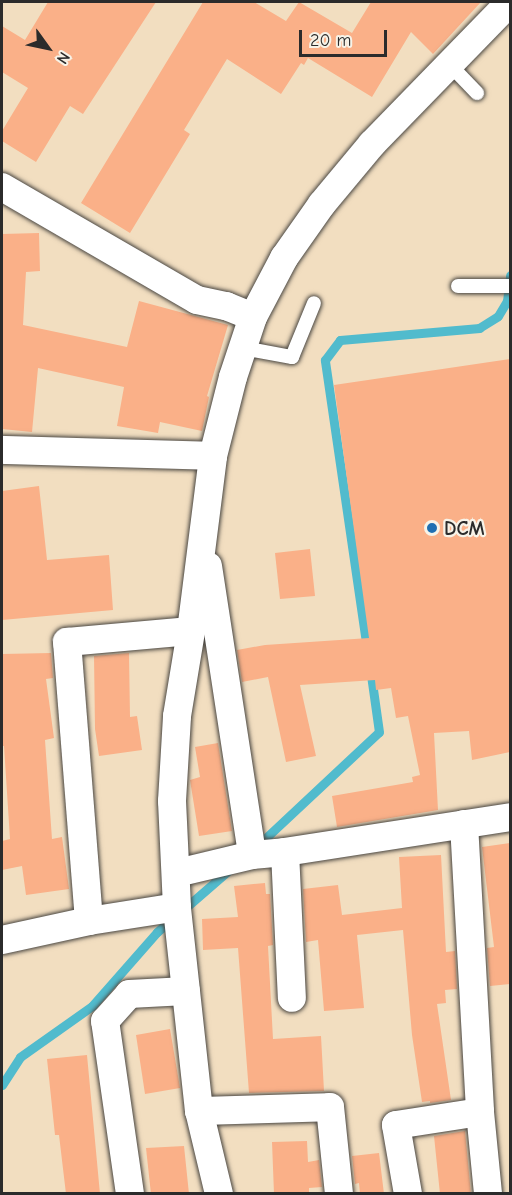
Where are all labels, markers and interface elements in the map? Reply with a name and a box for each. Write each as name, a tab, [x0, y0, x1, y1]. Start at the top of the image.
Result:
north arrow	[18, 18, 78, 78]
scale bar	[302, 18, 390, 56]
text: 20 m	[310, 30, 351, 51]
text: N	[53, 49, 73, 67]
place label: DCM	[444, 516, 485, 540]
marker: DCM	[425, 521, 439, 535]

